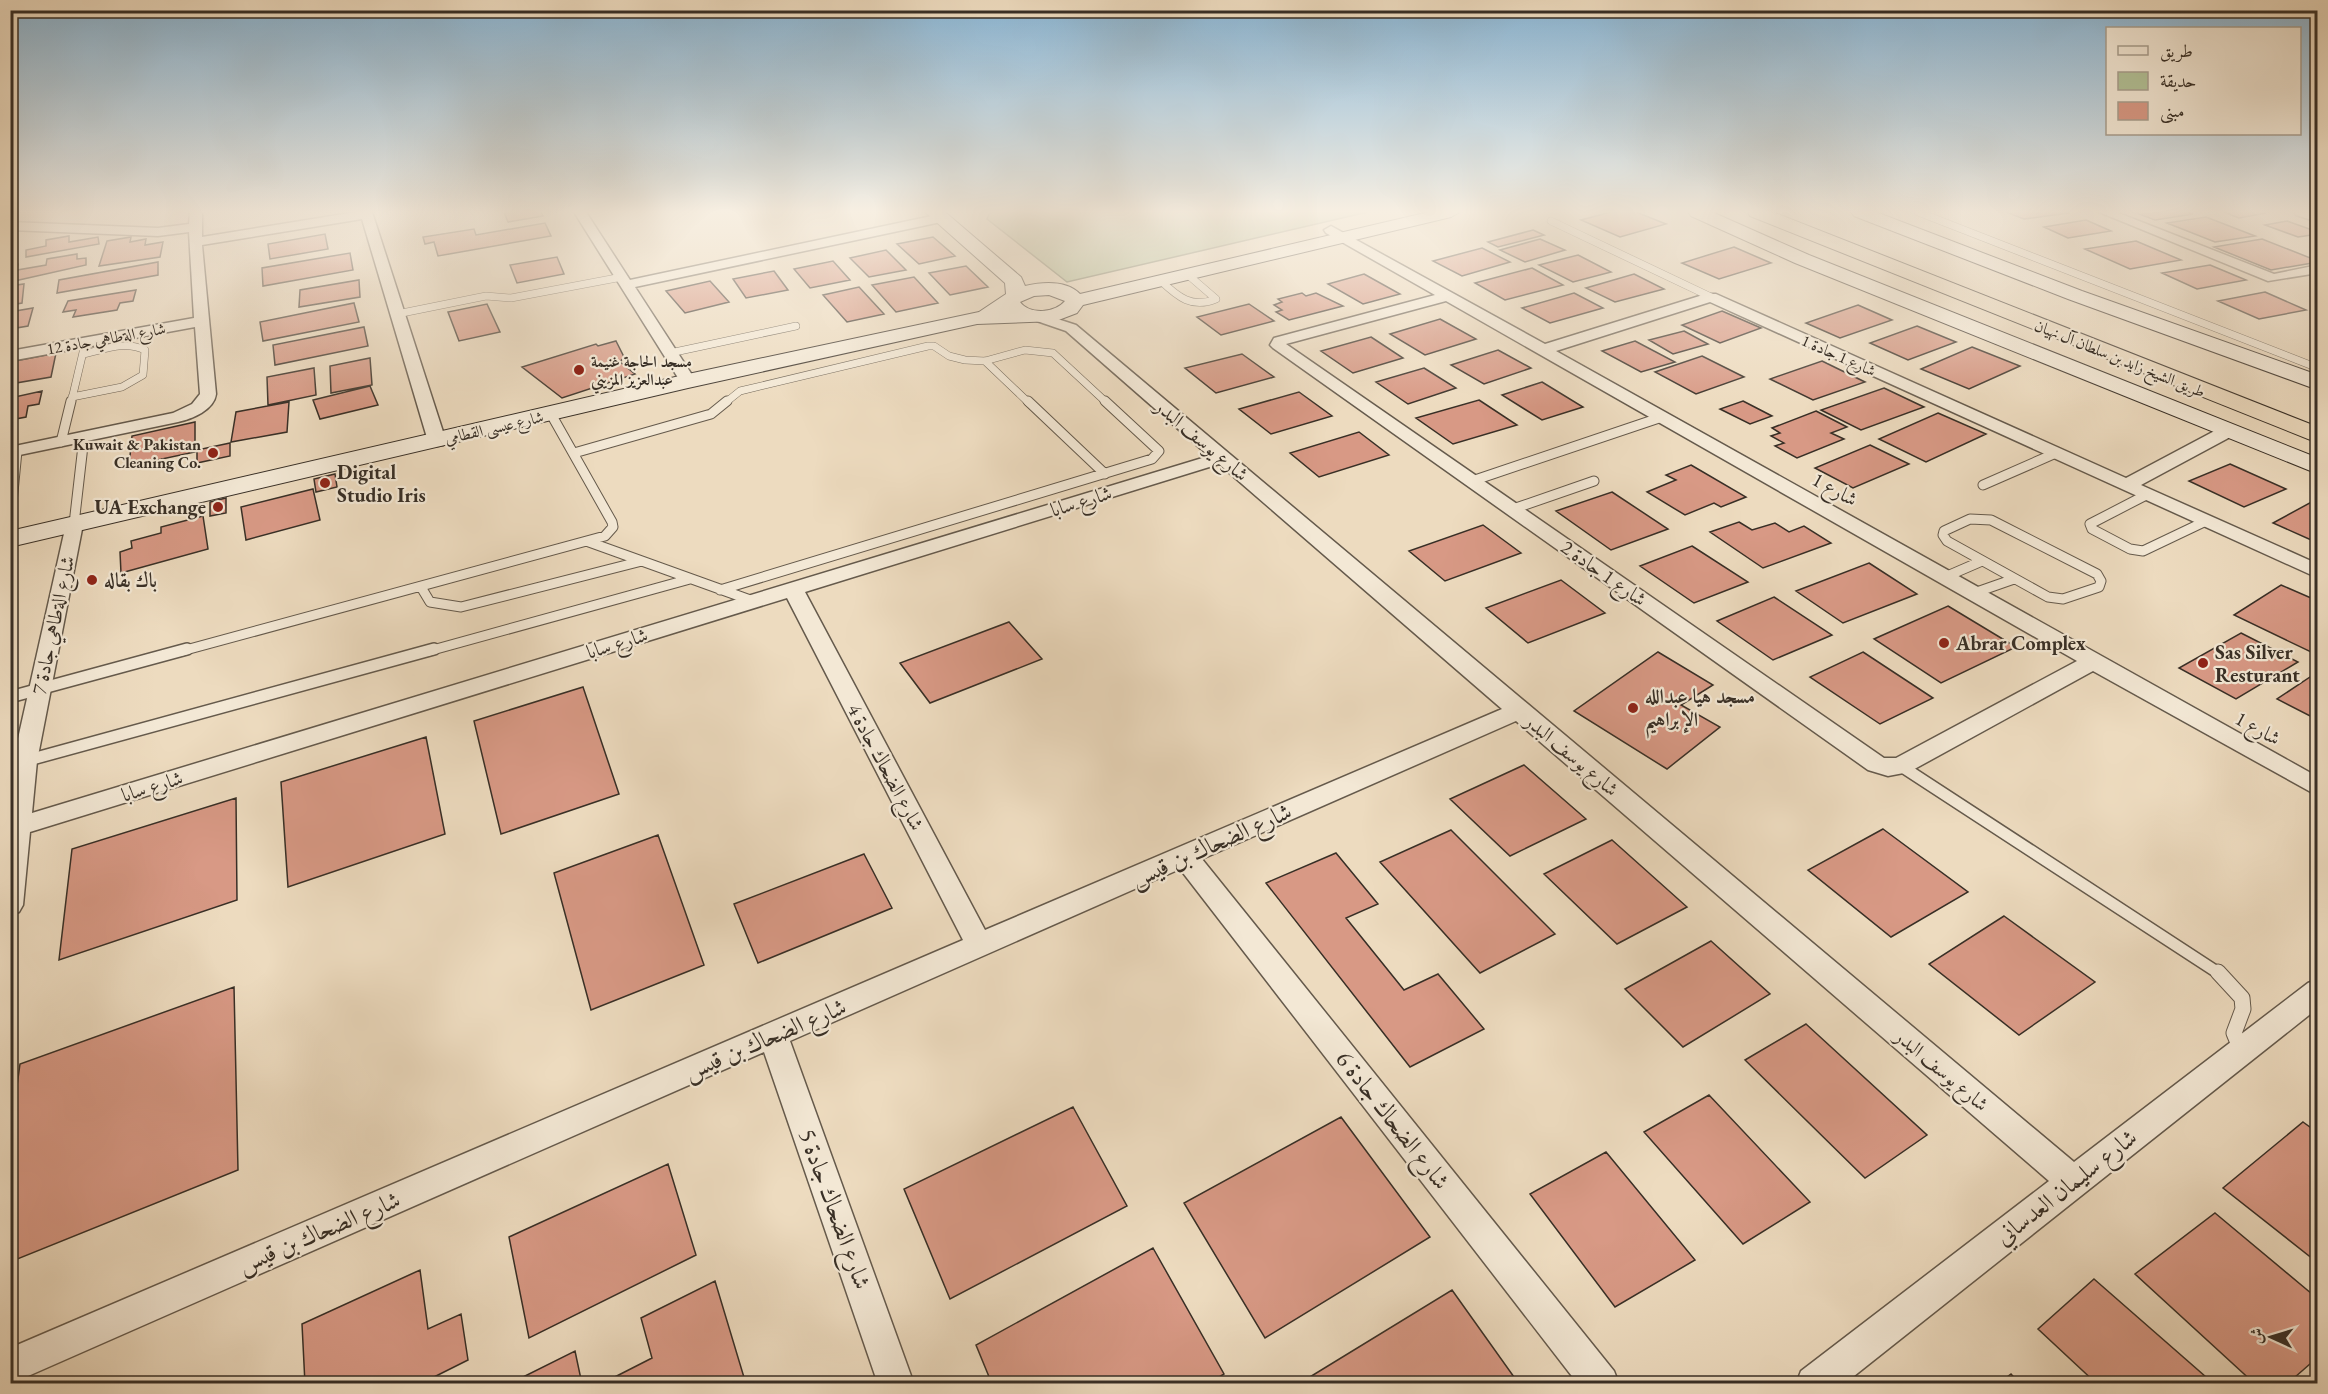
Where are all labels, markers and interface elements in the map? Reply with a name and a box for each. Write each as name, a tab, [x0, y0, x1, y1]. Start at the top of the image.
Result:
legend	[2106, 27, 2301, 135]
text: طريق	[2160, 39, 2193, 63]
text: حديقة	[2160, 69, 2196, 92]
text: مبنى	[2160, 99, 2185, 124]
street label: طريق الشيخ زايد بن سلطان آل نهيان	[2030, 315, 2208, 406]
street label: شارع الةطاهي جادة 12	[45, 318, 168, 362]
street label: شارع 1 جادة 1	[1797, 330, 1879, 384]
place label: مسجد الحاجة غنيمة عبدالعزيز المزيني	[591, 351, 692, 394]
marker: مسجد الحاجة غنيمة عبدالعزيز المزيني	[572, 363, 586, 377]
street label: شارع يوسف البدر	[1145, 392, 1254, 491]
street label: شارع عيسى القطامي	[443, 406, 546, 452]
place label: Kuwait & Pakistan Cleaning Co.	[73, 434, 201, 473]
marker: Kuwait & Pakistan Cleaning Co.	[206, 446, 220, 460]
place label: Digital Studio Iris	[337, 459, 426, 508]
street label: شارع 1	[1805, 466, 1862, 516]
marker: Digital Studio Iris	[318, 476, 332, 490]
street label: شارع سابا	[1047, 479, 1116, 527]
place label: UA Exchange	[95, 494, 206, 520]
marker: UA Exchange	[211, 500, 225, 514]
street label: شارع 1 جادة 2	[1553, 534, 1652, 616]
street label: شارع الةطاهي جادة 7	[26, 553, 85, 698]
place label: باك بقاله	[104, 567, 157, 593]
marker: باك بقاله	[85, 573, 99, 587]
street label: شارع سابا	[583, 621, 652, 669]
place label: Abrar Complex	[1955, 630, 2086, 656]
marker: Abrar Complex	[1937, 636, 1951, 650]
place label: Sas Silver Resturant	[2215, 639, 2300, 688]
marker: Sas Silver Resturant	[2196, 656, 2210, 670]
place label: مسجد هيا عبدالله الإبراهيم	[1645, 683, 1755, 739]
street label: شارع الضحاك جادة 4	[837, 699, 930, 837]
marker: مسجد هيا عبدالله الإبراهيم	[1626, 701, 1640, 715]
street label: شارع 1	[2228, 705, 2285, 755]
street label: شارع يوسف البدر	[1515, 707, 1624, 806]
street label: شارع سابا	[118, 764, 187, 812]
street label: شارع الضحاك بن قيس	[1125, 795, 1298, 899]
street label: شارع الضحاك بن قيس	[679, 990, 853, 1091]
street label: شارع يوسف البدر	[1885, 1022, 1994, 1121]
street label: شارع الضحاك جادة 6	[1325, 1044, 1457, 1199]
street label: شارع سليمان العدساني	[1988, 1121, 2146, 1256]
street label: شارع الضحاك جادة 5	[787, 1125, 879, 1295]
street label: شارع الضحاك بن قيس	[233, 1183, 407, 1284]
north arrow	[2241, 1307, 2301, 1367]
text: ش	[2246, 1327, 2268, 1345]

